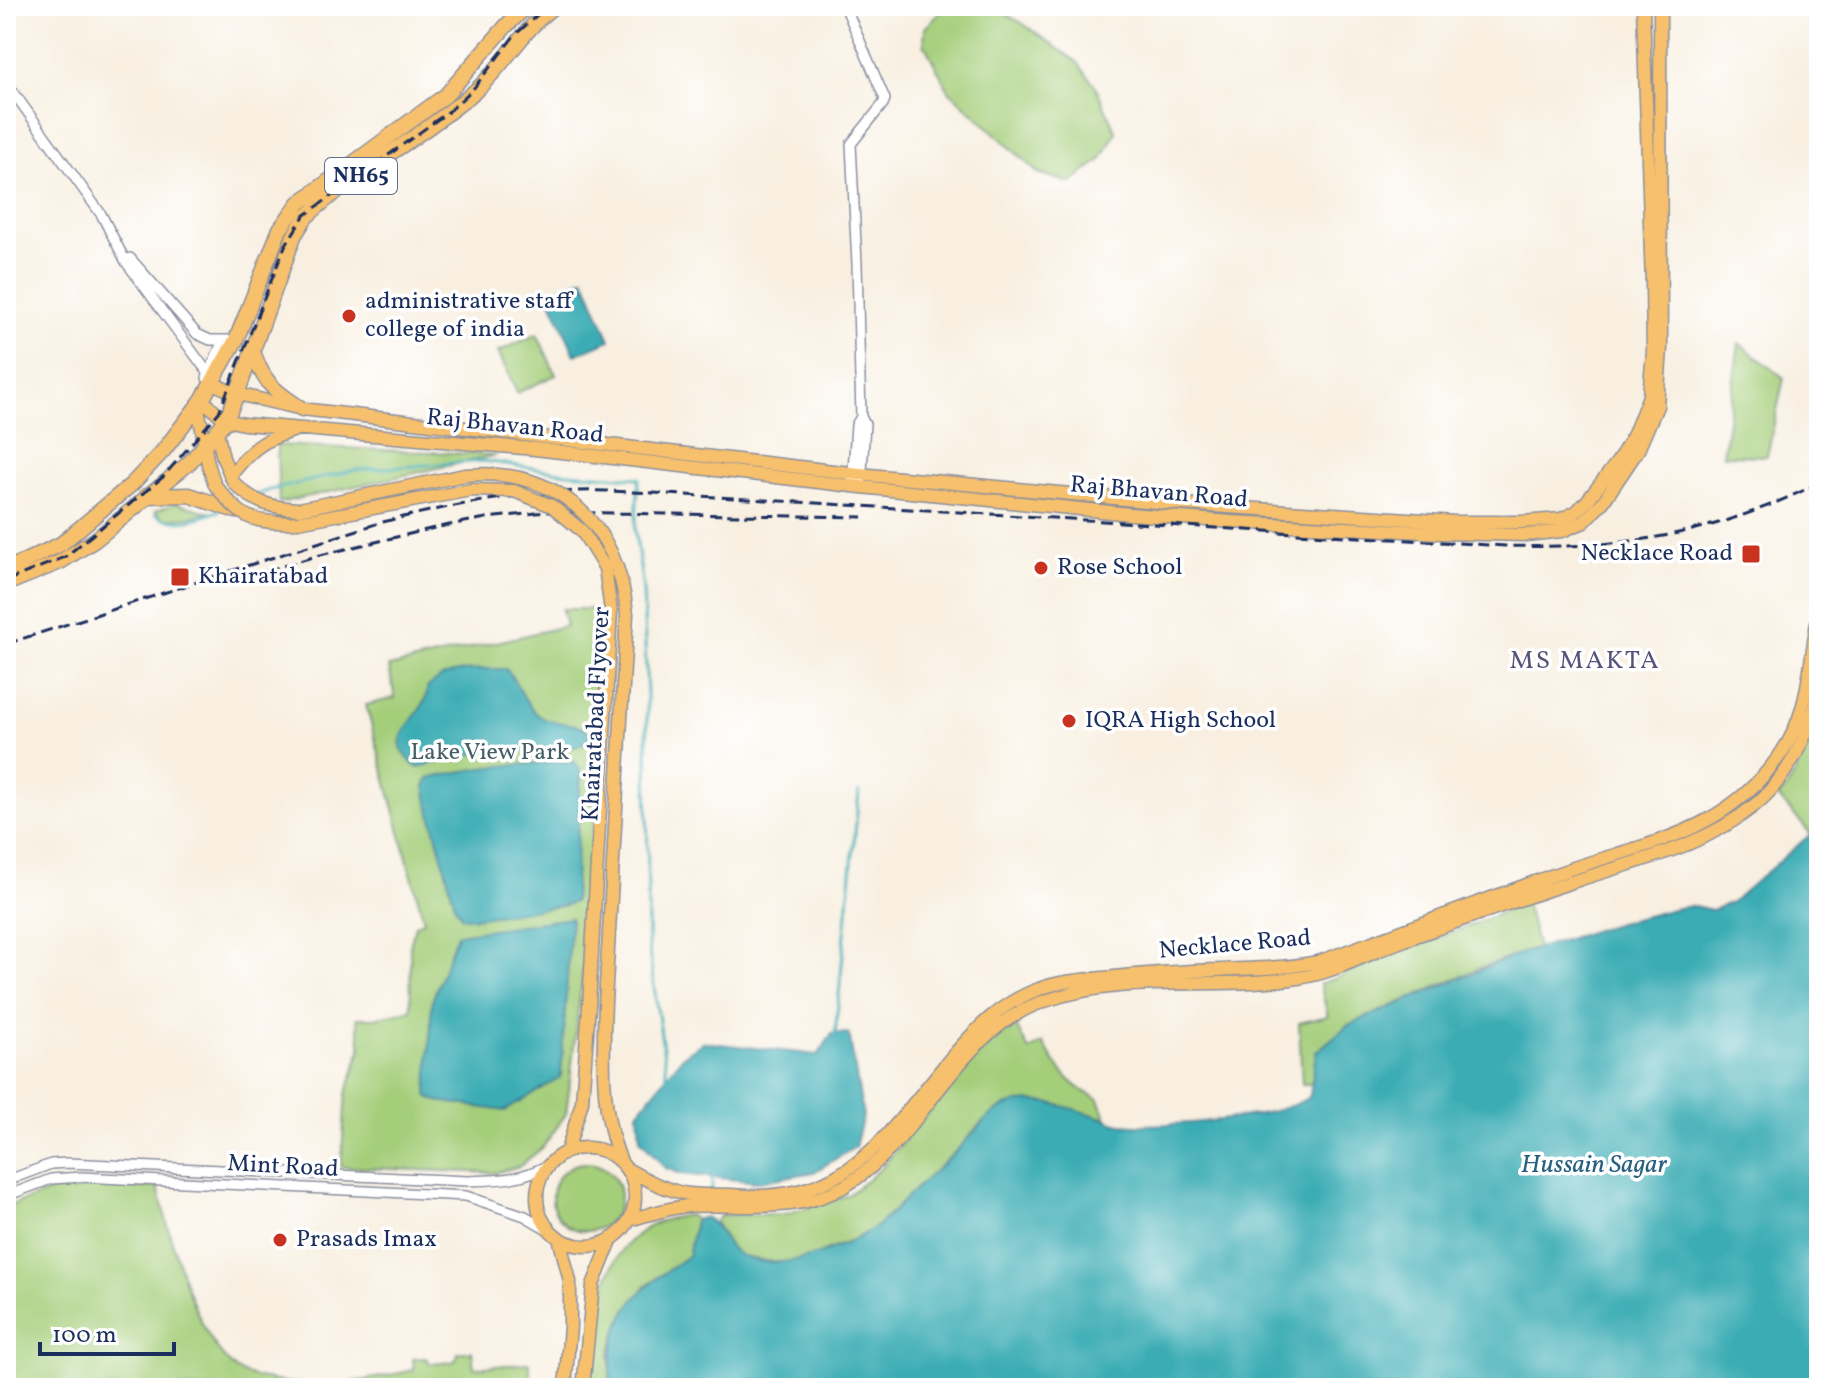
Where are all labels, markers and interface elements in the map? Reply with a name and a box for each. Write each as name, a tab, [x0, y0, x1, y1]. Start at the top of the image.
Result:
road number: NH65	[325, 158, 397, 194]
place label: administrative staff college of india	[365, 285, 574, 347]
marker: administrative staff college of india	[340, 307, 358, 325]
street label: Raj Bhavan Road	[425, 401, 605, 453]
street label: Raj Bhavan Road	[1069, 468, 1249, 518]
place label: Necklace Road	[1580, 537, 1733, 571]
marker: Necklace Road	[1740, 543, 1762, 565]
place label: Rose School	[1057, 551, 1182, 585]
marker: Rose School	[1032, 559, 1050, 577]
place label: Khairatabad	[198, 560, 328, 594]
marker: Khairatabad	[169, 566, 191, 588]
street label: Khairatabad Flyover	[574, 606, 620, 822]
district label: MS MAKTA	[1509, 643, 1661, 679]
place label: IQRA High School	[1085, 704, 1276, 738]
marker: IQRA High School	[1060, 712, 1078, 730]
park label: Lake View Park	[411, 736, 569, 770]
street label: Necklace Road	[1157, 921, 1313, 969]
street label: Mint Road	[227, 1147, 339, 1187]
water label: Hussain Sagar	[1521, 1147, 1667, 1183]
place label: Prasads Imax	[296, 1223, 437, 1257]
marker: Prasads Imax	[271, 1231, 289, 1249]
scale bar	[40, 1306, 174, 1356]
text: 100 m	[52, 1319, 117, 1353]

